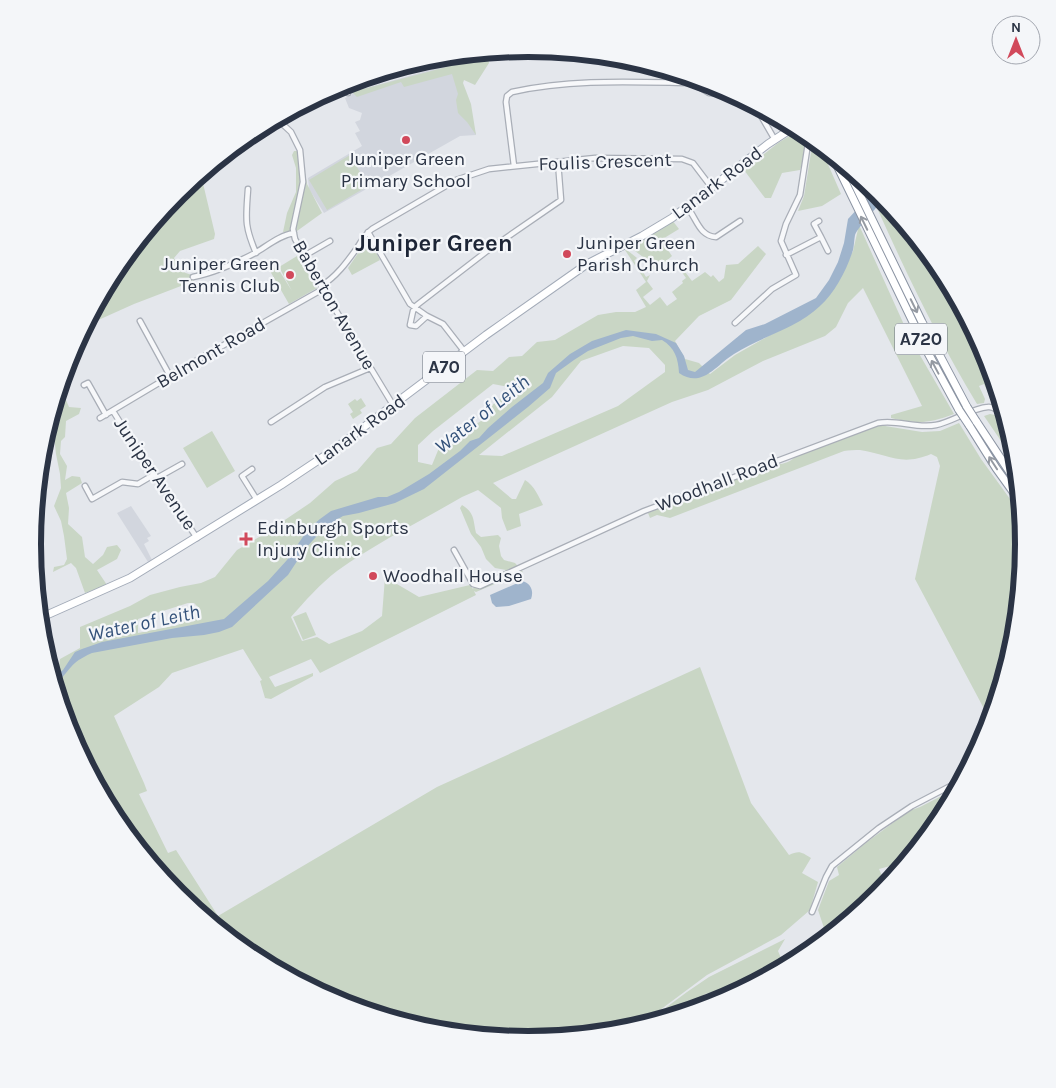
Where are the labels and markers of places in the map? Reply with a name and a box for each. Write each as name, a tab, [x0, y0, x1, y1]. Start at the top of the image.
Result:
marker: Juniper Green Primary School	[400, 134, 412, 146]
place label: Juniper Green Primary School	[341, 148, 471, 192]
place label: Juniper Green Parish Church	[577, 232, 699, 276]
marker: Juniper Green Parish Church	[561, 248, 573, 260]
place label: Juniper Green Tennis Club	[161, 253, 280, 297]
marker: Juniper Green Tennis Club	[284, 269, 296, 281]
place label: Edinburgh Sports Injury Clinic	[257, 517, 409, 561]
marker: Edinburgh Sports Injury Clinic	[239, 532, 253, 546]
place label: Woodhall House	[383, 565, 523, 587]
marker: Woodhall House	[367, 570, 379, 582]

